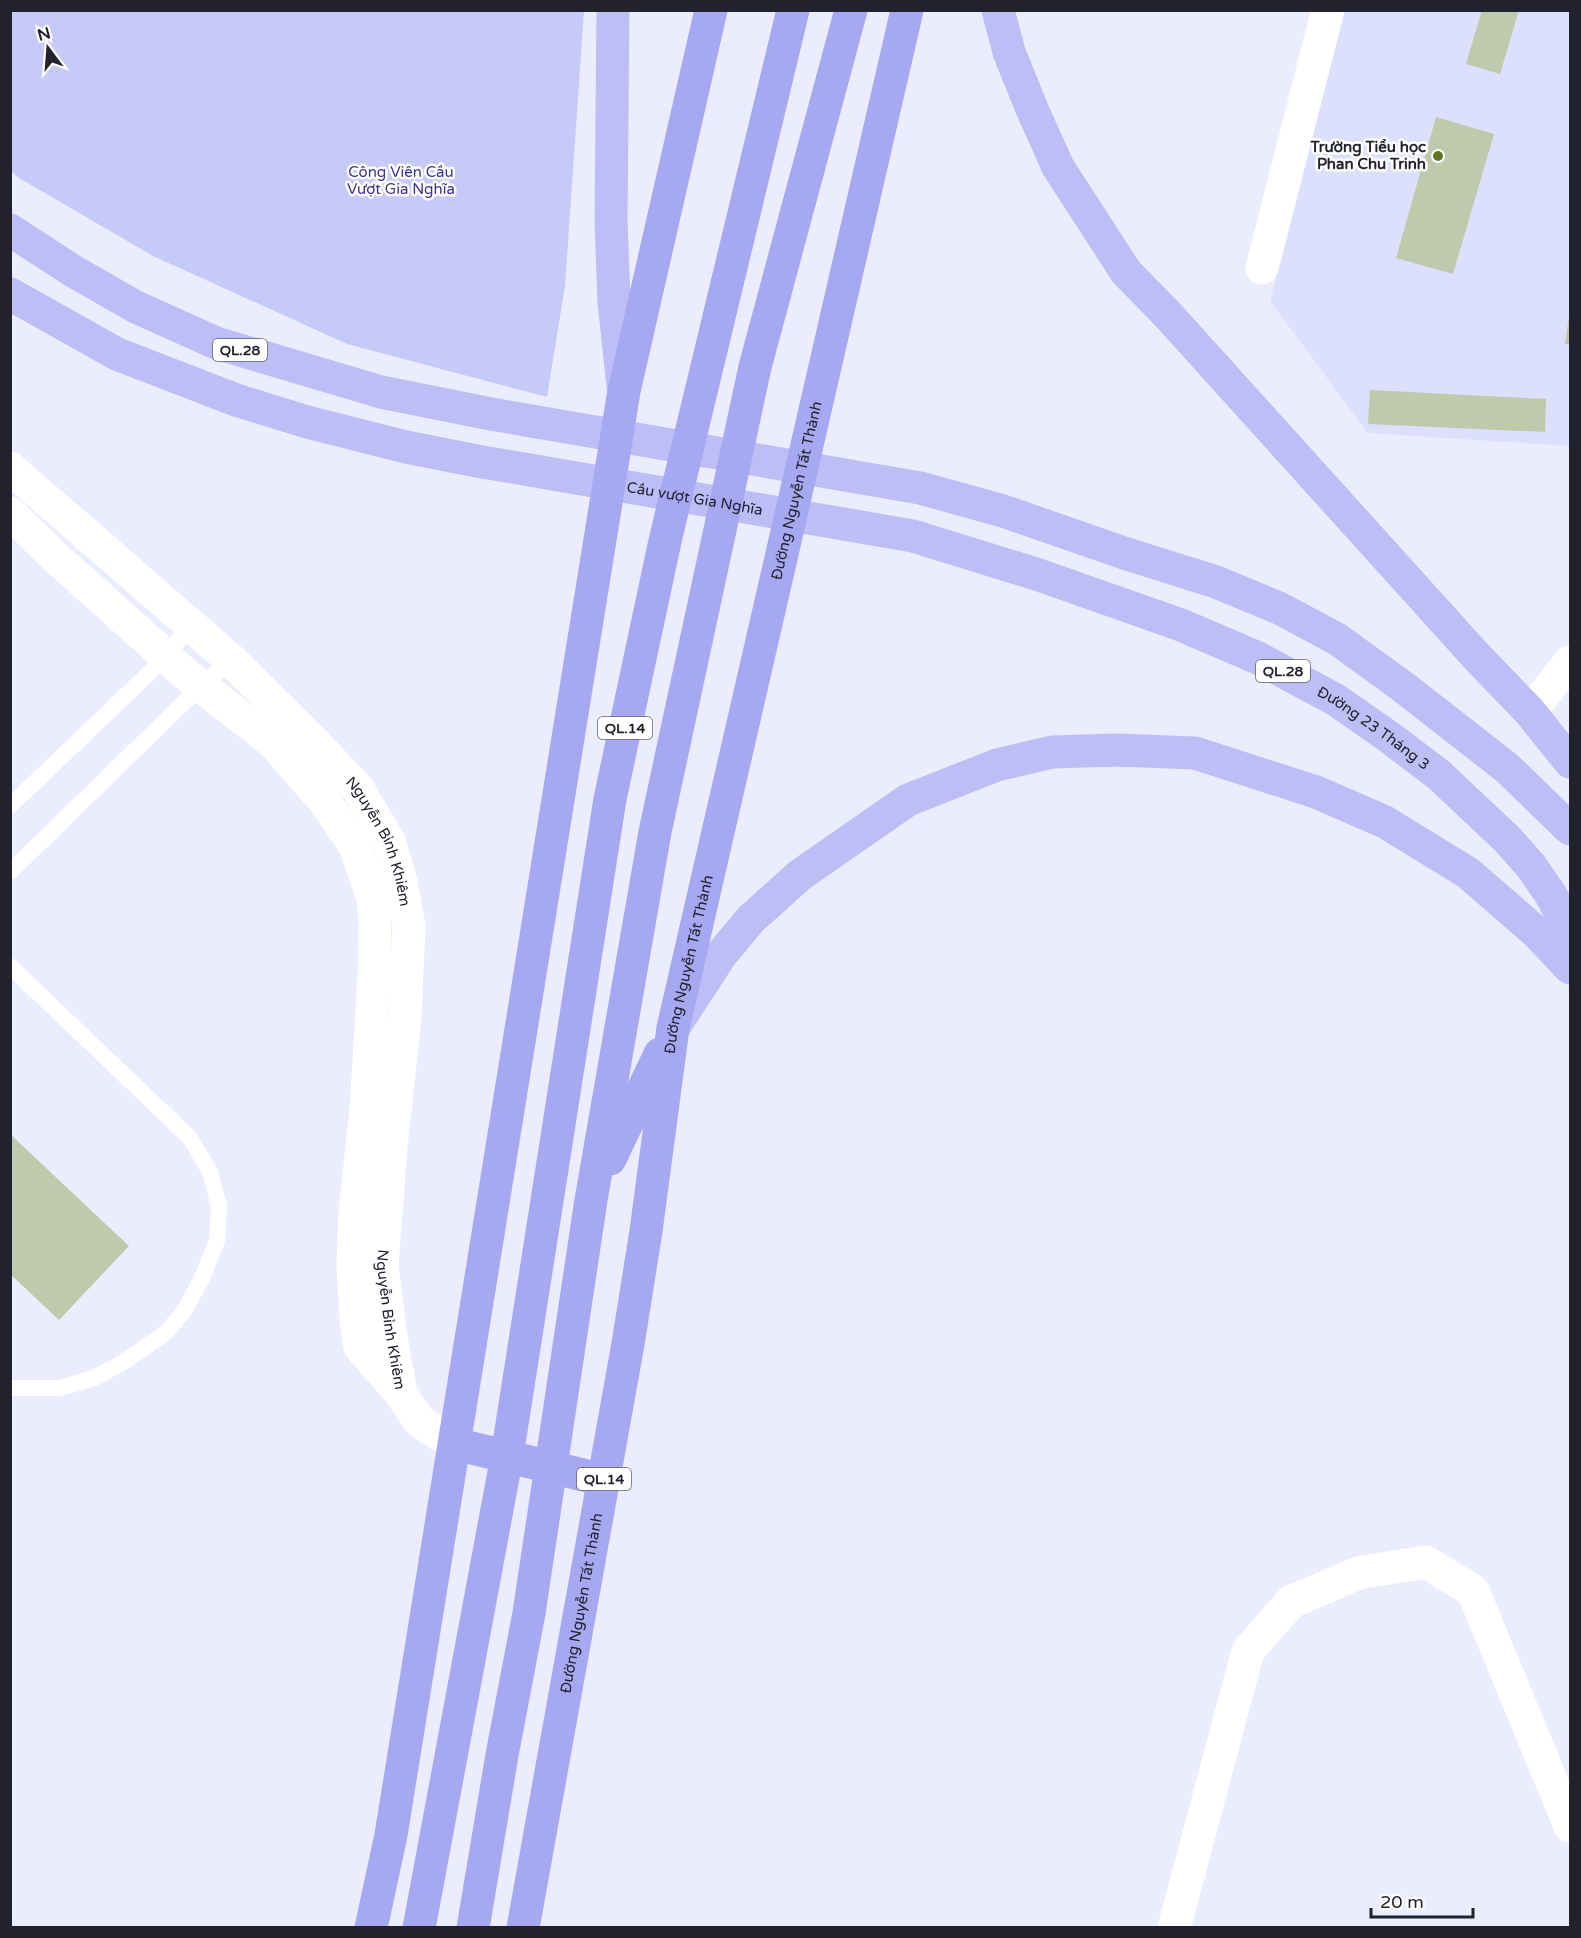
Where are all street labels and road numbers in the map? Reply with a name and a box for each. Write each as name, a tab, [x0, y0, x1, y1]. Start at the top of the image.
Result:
road number: QL.28	[213, 339, 267, 361]
street label: Đường Nguyễn Tất Thành	[767, 399, 826, 582]
street label: Cầu vượt Gia Nghĩa	[625, 478, 764, 519]
road number: QL.28	[1256, 660, 1310, 682]
street label: Đường 23 Tháng 3	[1314, 683, 1433, 774]
road number: QL.14	[598, 717, 652, 739]
street label: Nguyễn Bỉnh Khiêm	[342, 773, 414, 908]
street label: Đường Nguyễn Tất Thành	[661, 873, 717, 1055]
street label: Nguyễn Bỉnh Khiêm	[373, 1249, 409, 1391]
road number: QL.14	[577, 1468, 631, 1490]
street label: Đường Nguyễn Tất Thành	[556, 1512, 606, 1695]

